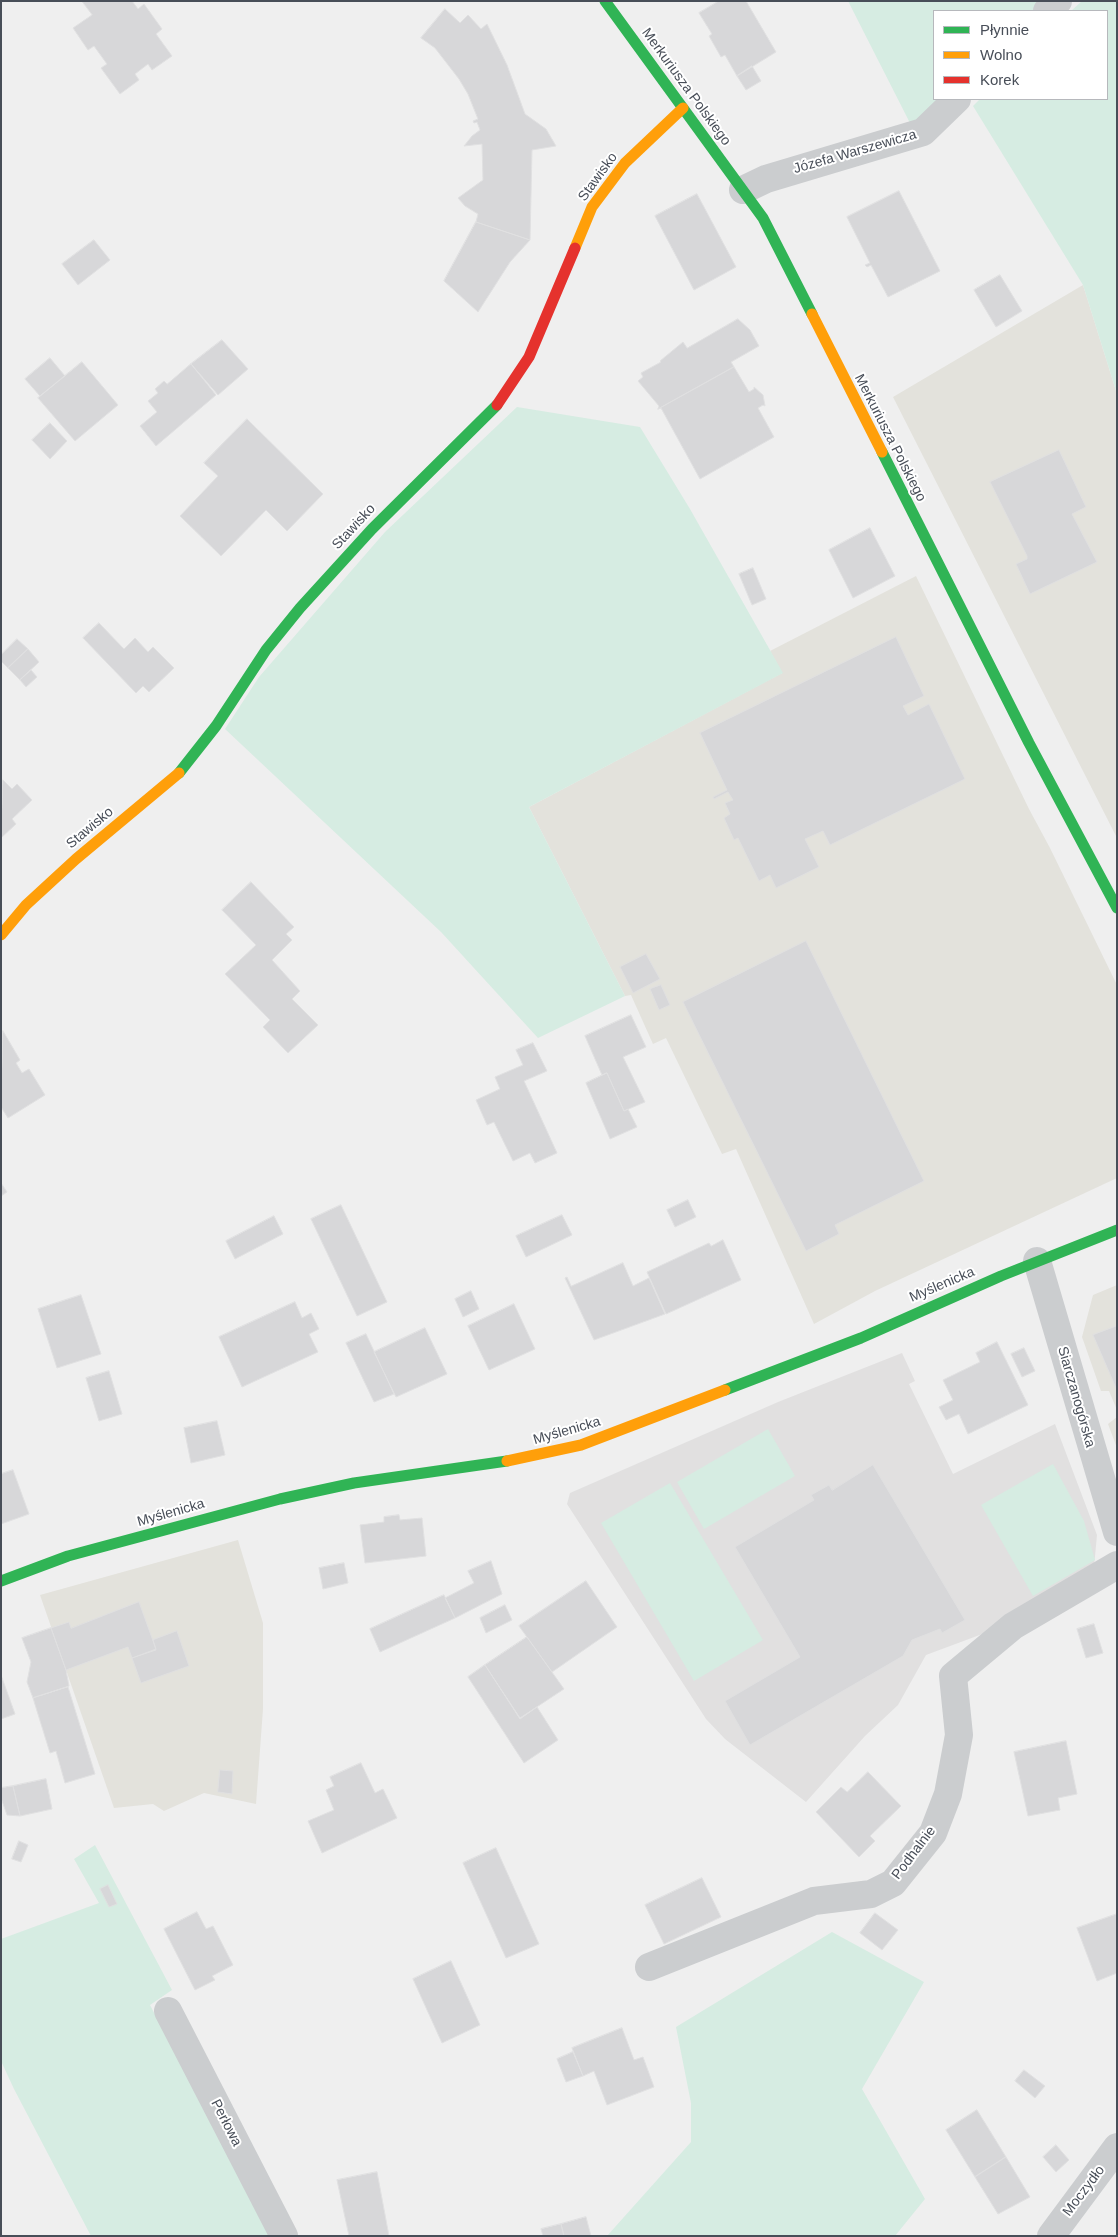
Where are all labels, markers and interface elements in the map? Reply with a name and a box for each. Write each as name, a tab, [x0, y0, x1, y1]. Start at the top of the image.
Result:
legend	[933, 10, 1108, 100]
text: Płynnie	[980, 21, 1029, 38]
street label: Merkuriusza Polskiego	[638, 25, 734, 149]
text: Wolno	[980, 46, 1022, 63]
text: Korek	[980, 71, 1019, 88]
street label: Józefa Warszewicza	[792, 126, 918, 178]
street label: Stawisko	[575, 149, 621, 205]
street label: Merkuriusza Polskiego	[851, 371, 929, 505]
street label: Stawisko	[329, 501, 379, 553]
street label: Stawisko	[63, 804, 117, 852]
street label: Myślenicka	[907, 1264, 977, 1306]
street label: Siarczanogórska	[1054, 1345, 1098, 1449]
street label: Myślenicka	[531, 1413, 603, 1449]
street label: Myślenicka	[135, 1495, 207, 1531]
street label: Podhalnie	[889, 1823, 939, 1883]
street label: Perłowa	[207, 2097, 245, 2149]
street label: Moczydło	[1059, 2162, 1109, 2220]

